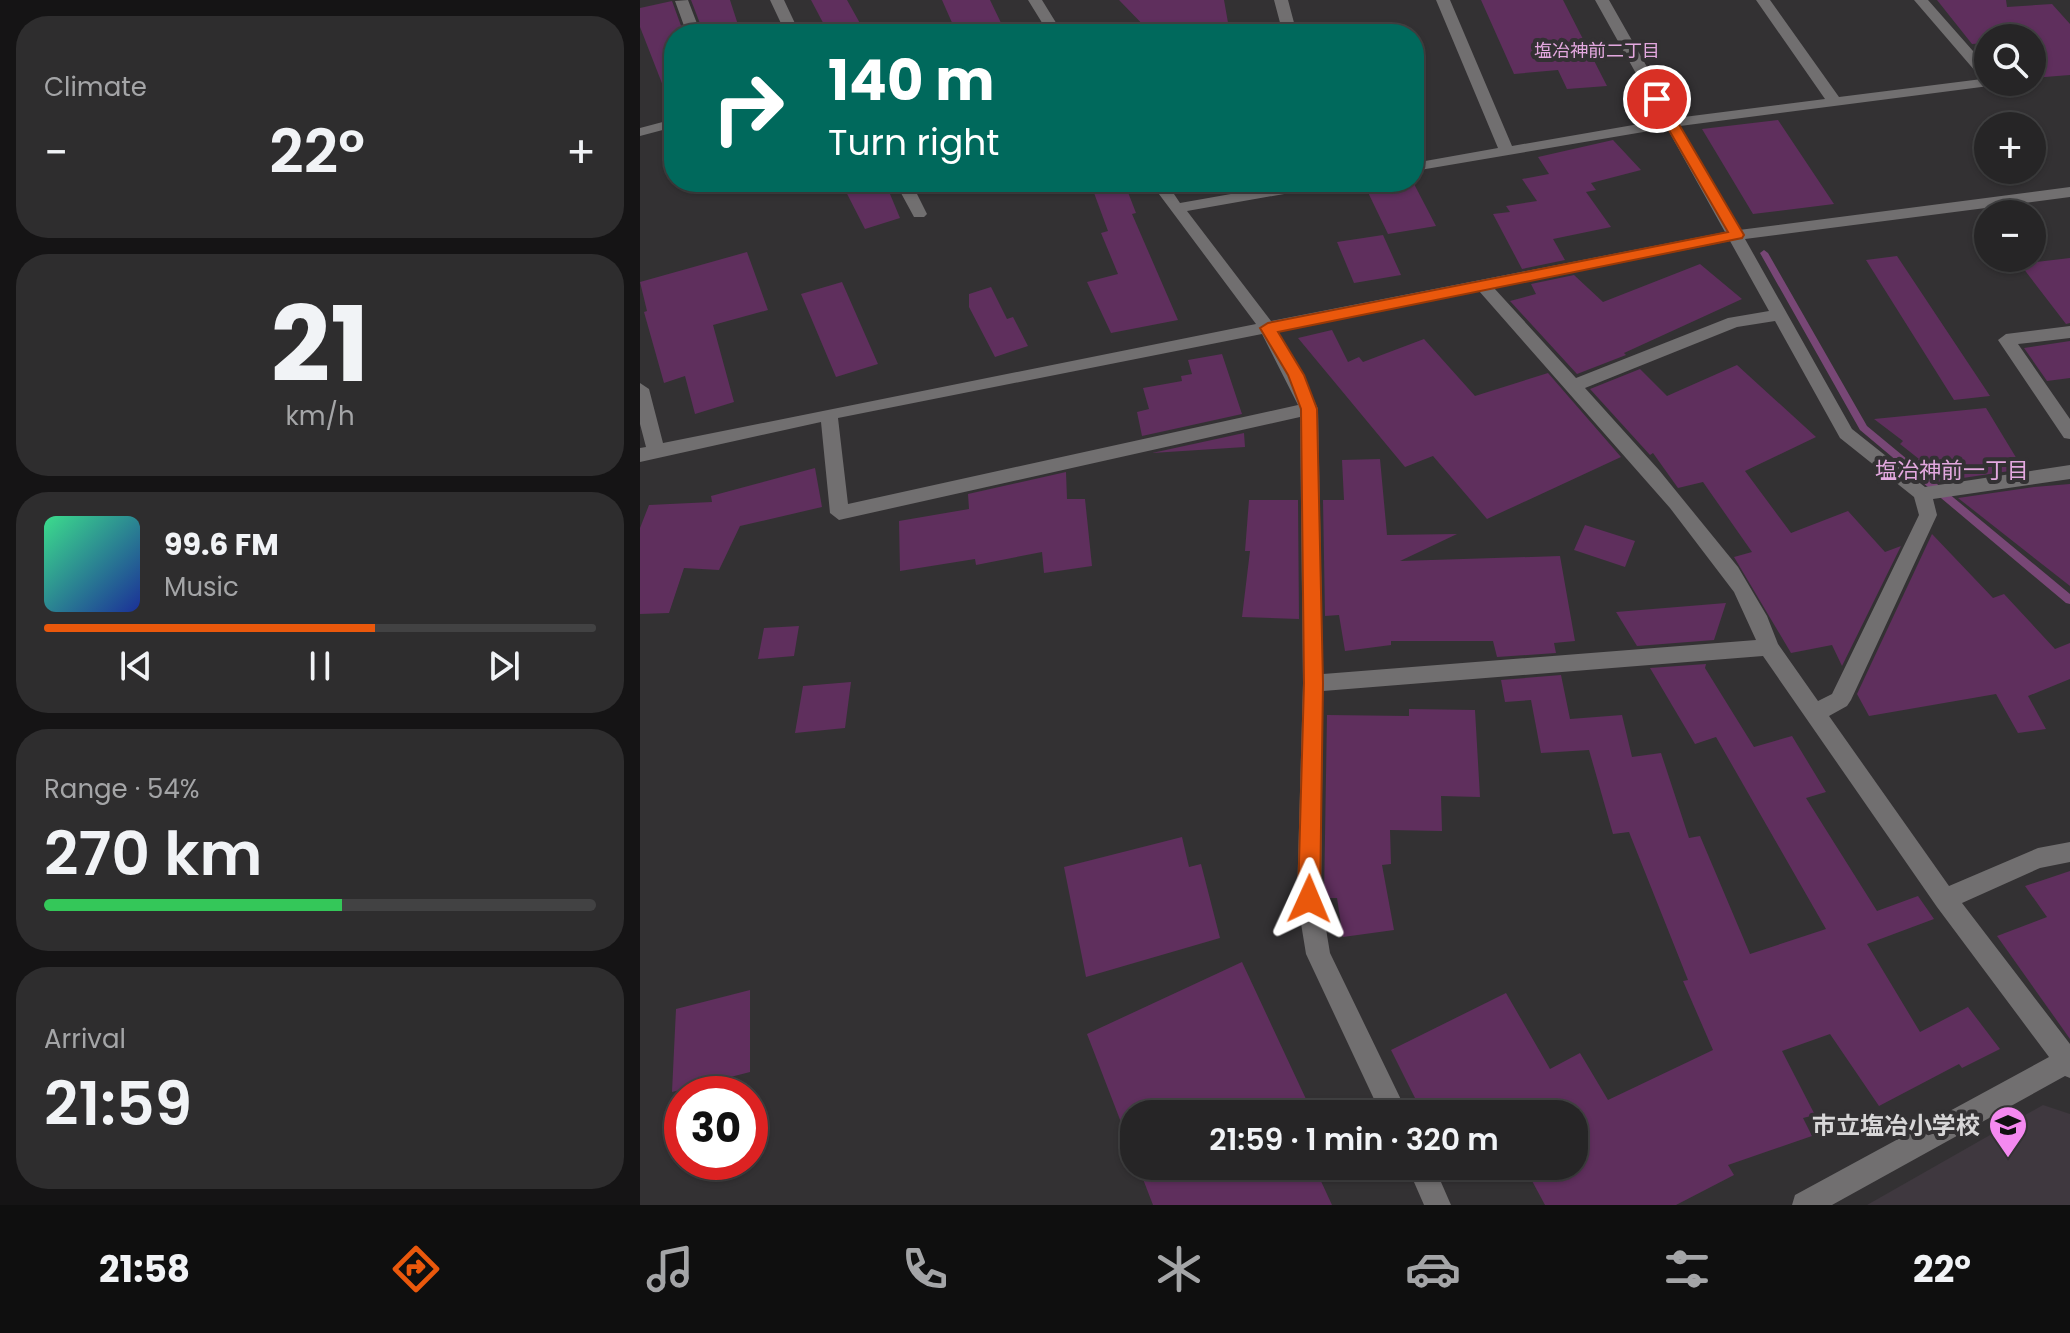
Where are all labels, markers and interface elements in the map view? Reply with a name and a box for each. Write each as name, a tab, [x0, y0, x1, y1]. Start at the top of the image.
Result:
map controls	[1974, 24, 2046, 272]
button: search	[1974, 24, 2046, 96]
district label: 塩冶神前二丁目	[1534, 38, 1660, 63]
text: 140 m	[828, 41, 995, 120]
icon: right	[696, 56, 800, 160]
pin	[1623, 65, 1691, 133]
text: Climate	[44, 69, 147, 105]
icon: arrive	[1635, 77, 1679, 121]
text: 22°	[269, 110, 365, 194]
button: +	[1974, 112, 2046, 184]
text: Turn right	[828, 117, 999, 168]
text: −	[44, 122, 68, 183]
text: +	[566, 122, 596, 183]
button: −	[1974, 200, 2046, 272]
text: 21	[271, 272, 369, 417]
text: km/h	[285, 398, 355, 434]
district label: 塩冶神前一丁目	[1875, 455, 2029, 486]
text: 99.6 FM	[164, 523, 279, 566]
text: Music	[164, 569, 239, 605]
icon: previous	[114, 644, 158, 688]
icon: pause	[298, 644, 342, 688]
icon: next	[482, 644, 526, 688]
text: Range · 54%	[44, 771, 200, 807]
text: 270 km	[44, 812, 262, 896]
position arrow	[1267, 857, 1351, 941]
text: Arrival	[44, 1021, 126, 1057]
text: 21:59	[44, 1062, 192, 1146]
speed limit sign: 30	[664, 1076, 768, 1180]
school or university icon: 市立塩冶小学校	[1987, 1104, 2029, 1159]
place label: 市立塩冶小学校	[1812, 1109, 1980, 1142]
text: 21:59 · 1 min · 320 m	[1209, 1118, 1499, 1161]
icon: directions	[388, 1241, 444, 1297]
icon: music	[642, 1241, 698, 1297]
icon: phone	[897, 1241, 953, 1297]
icon: climate	[1151, 1241, 1207, 1297]
icon: car	[1405, 1241, 1461, 1297]
icon: filters	[1659, 1241, 1715, 1297]
text: 21:58	[99, 1244, 190, 1295]
text: 22°	[1913, 1244, 1971, 1295]

